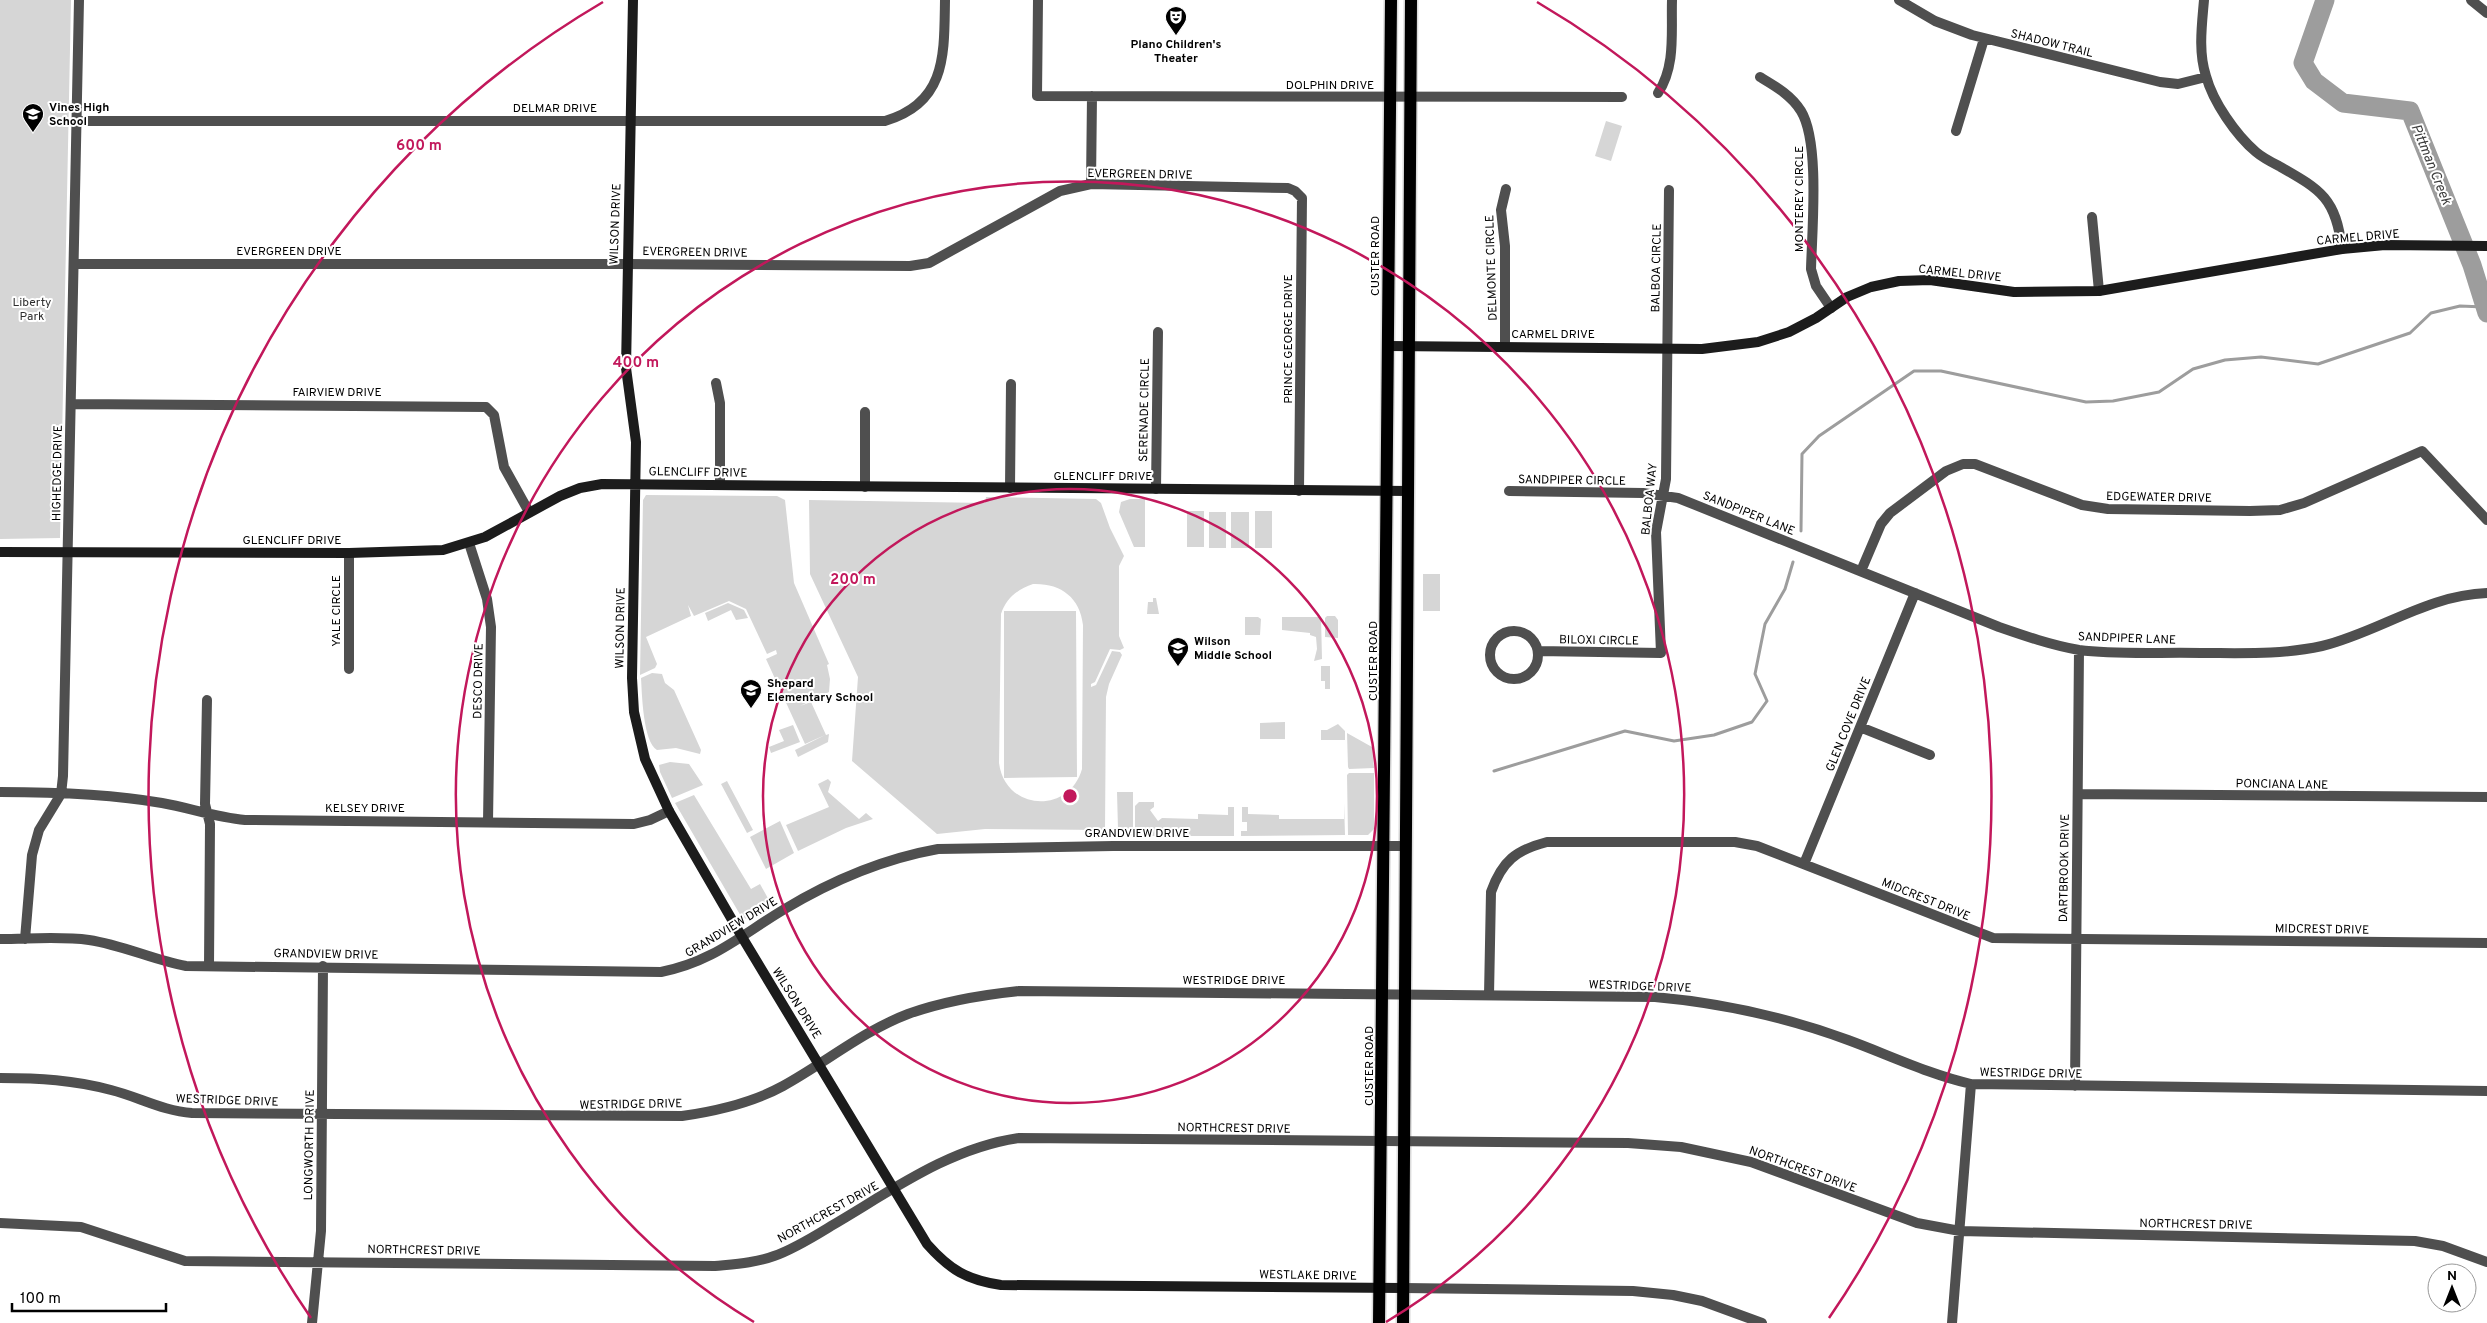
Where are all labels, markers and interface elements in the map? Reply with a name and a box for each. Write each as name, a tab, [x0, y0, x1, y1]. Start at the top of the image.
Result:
theatre icon: Plano Children's Theater	[1164, 5, 1188, 36]
street label: SHADOW TRAIL	[2009, 26, 2095, 62]
place label: Plano Children's Theater	[1131, 37, 1221, 67]
street label: DOLPHIN DRIVE	[1286, 78, 1374, 94]
place label: Vines High School	[49, 100, 109, 130]
street label: DELMAR DRIVE	[513, 101, 597, 117]
school or university icon: Vines High School	[21, 102, 45, 133]
water label: Pittman Creek	[2407, 122, 2455, 208]
text: 600 m	[396, 137, 442, 156]
street label: MONTEREY CIRCLE	[1792, 146, 1808, 252]
street label: EVERGREEN DRIVE	[1087, 166, 1193, 184]
street label: WILSON DRIVE	[607, 183, 625, 265]
street label: DELMONTE CIRCLE	[1482, 215, 1502, 321]
street label: CUSTER ROAD	[1368, 216, 1384, 296]
street label: BALBOA CIRCLE	[1648, 223, 1666, 313]
street label: CARMEL DRIVE	[2316, 226, 2400, 250]
street label: EVERGREEN DRIVE	[236, 244, 342, 260]
street label: EVERGREEN DRIVE	[642, 244, 748, 262]
street label: CARMEL DRIVE	[1917, 262, 2002, 286]
street label: PRINCE GEORGE DRIVE	[1281, 274, 1297, 404]
park label: Liberty Park	[13, 295, 51, 325]
street label: CARMEL DRIVE	[1511, 327, 1595, 343]
text: 400 m	[613, 354, 659, 373]
street label: SERENADE CIRCLE	[1136, 358, 1154, 462]
street label: FAIRVIEW DRIVE	[292, 385, 382, 401]
street label: HIGHEDGE DRIVE	[49, 425, 67, 521]
street label: BALBOA WAY	[1638, 462, 1662, 536]
street label: GLENCLIFF DRIVE	[648, 464, 748, 482]
street label: GLENCLIFF DRIVE	[1054, 469, 1152, 485]
street label: SANDPIPER CIRCLE	[1518, 472, 1626, 490]
street label: SANDPIPER LANE	[1700, 488, 1797, 540]
street label: EDGEWATER DRIVE	[2106, 489, 2212, 507]
street label: GLENCLIFF DRIVE	[243, 533, 341, 549]
text: 200 m	[830, 571, 876, 590]
street label: YALE CIRCLE	[329, 575, 345, 647]
street label: WILSON DRIVE	[612, 587, 630, 669]
street label: CUSTER ROAD	[1366, 621, 1382, 701]
street label: SANDPIPER LANE	[2078, 629, 2176, 649]
street label: BILOXI CIRCLE	[1559, 632, 1639, 650]
place label: Wilson Middle School	[1194, 634, 1272, 664]
school or university icon: Wilson Middle School	[1166, 636, 1190, 667]
street label: DESCO DRIVE	[470, 643, 488, 719]
street label: GLEN COVE DRIVE	[1823, 675, 1875, 774]
place label: Shepard Elementary School	[767, 676, 873, 706]
school or university icon: Shepard Elementary School	[739, 678, 763, 709]
street label: PONCIANA LANE	[2235, 776, 2328, 794]
centre of rings	[1061, 787, 1079, 805]
street label: KELSEY DRIVE	[325, 801, 405, 817]
street label: DARTBROOK DRIVE	[2056, 814, 2074, 922]
street label: GRANDVIEW DRIVE	[1084, 826, 1190, 842]
street label: MIDCREST DRIVE	[1879, 875, 1972, 925]
street label: GRANDVIEW DRIVE	[682, 894, 781, 962]
street label: MIDCREST DRIVE	[2275, 921, 2369, 939]
street label: GRANDVIEW DRIVE	[273, 946, 379, 964]
street label: WILSON DRIVE	[768, 965, 824, 1042]
street label: WESTRIDGE DRIVE	[1183, 973, 1285, 989]
street label: WESTRIDGE DRIVE	[1588, 977, 1692, 997]
street label: CUSTER ROAD	[1362, 1026, 1378, 1106]
street label: WESTRIDGE DRIVE	[1979, 1065, 2083, 1083]
street label: LONGWORTH DRIVE	[301, 1089, 319, 1201]
street label: WESTRIDGE DRIVE	[175, 1091, 279, 1111]
street label: WESTRIDGE DRIVE	[579, 1096, 683, 1114]
street label: NORTHCREST DRIVE	[1177, 1120, 1291, 1138]
street label: NORTHCREST DRIVE	[1747, 1143, 1859, 1197]
street label: NORTHCREST DRIVE	[775, 1178, 882, 1247]
street label: NORTHCREST DRIVE	[2139, 1216, 2253, 1234]
street label: NORTHCREST DRIVE	[367, 1242, 481, 1260]
north arrow	[2427, 1263, 2477, 1313]
street label: WESTLAKE DRIVE	[1259, 1267, 1357, 1285]
text: N	[2447, 1268, 2457, 1285]
scale bar	[12, 1280, 166, 1312]
text: 100 m	[20, 1290, 61, 1309]

